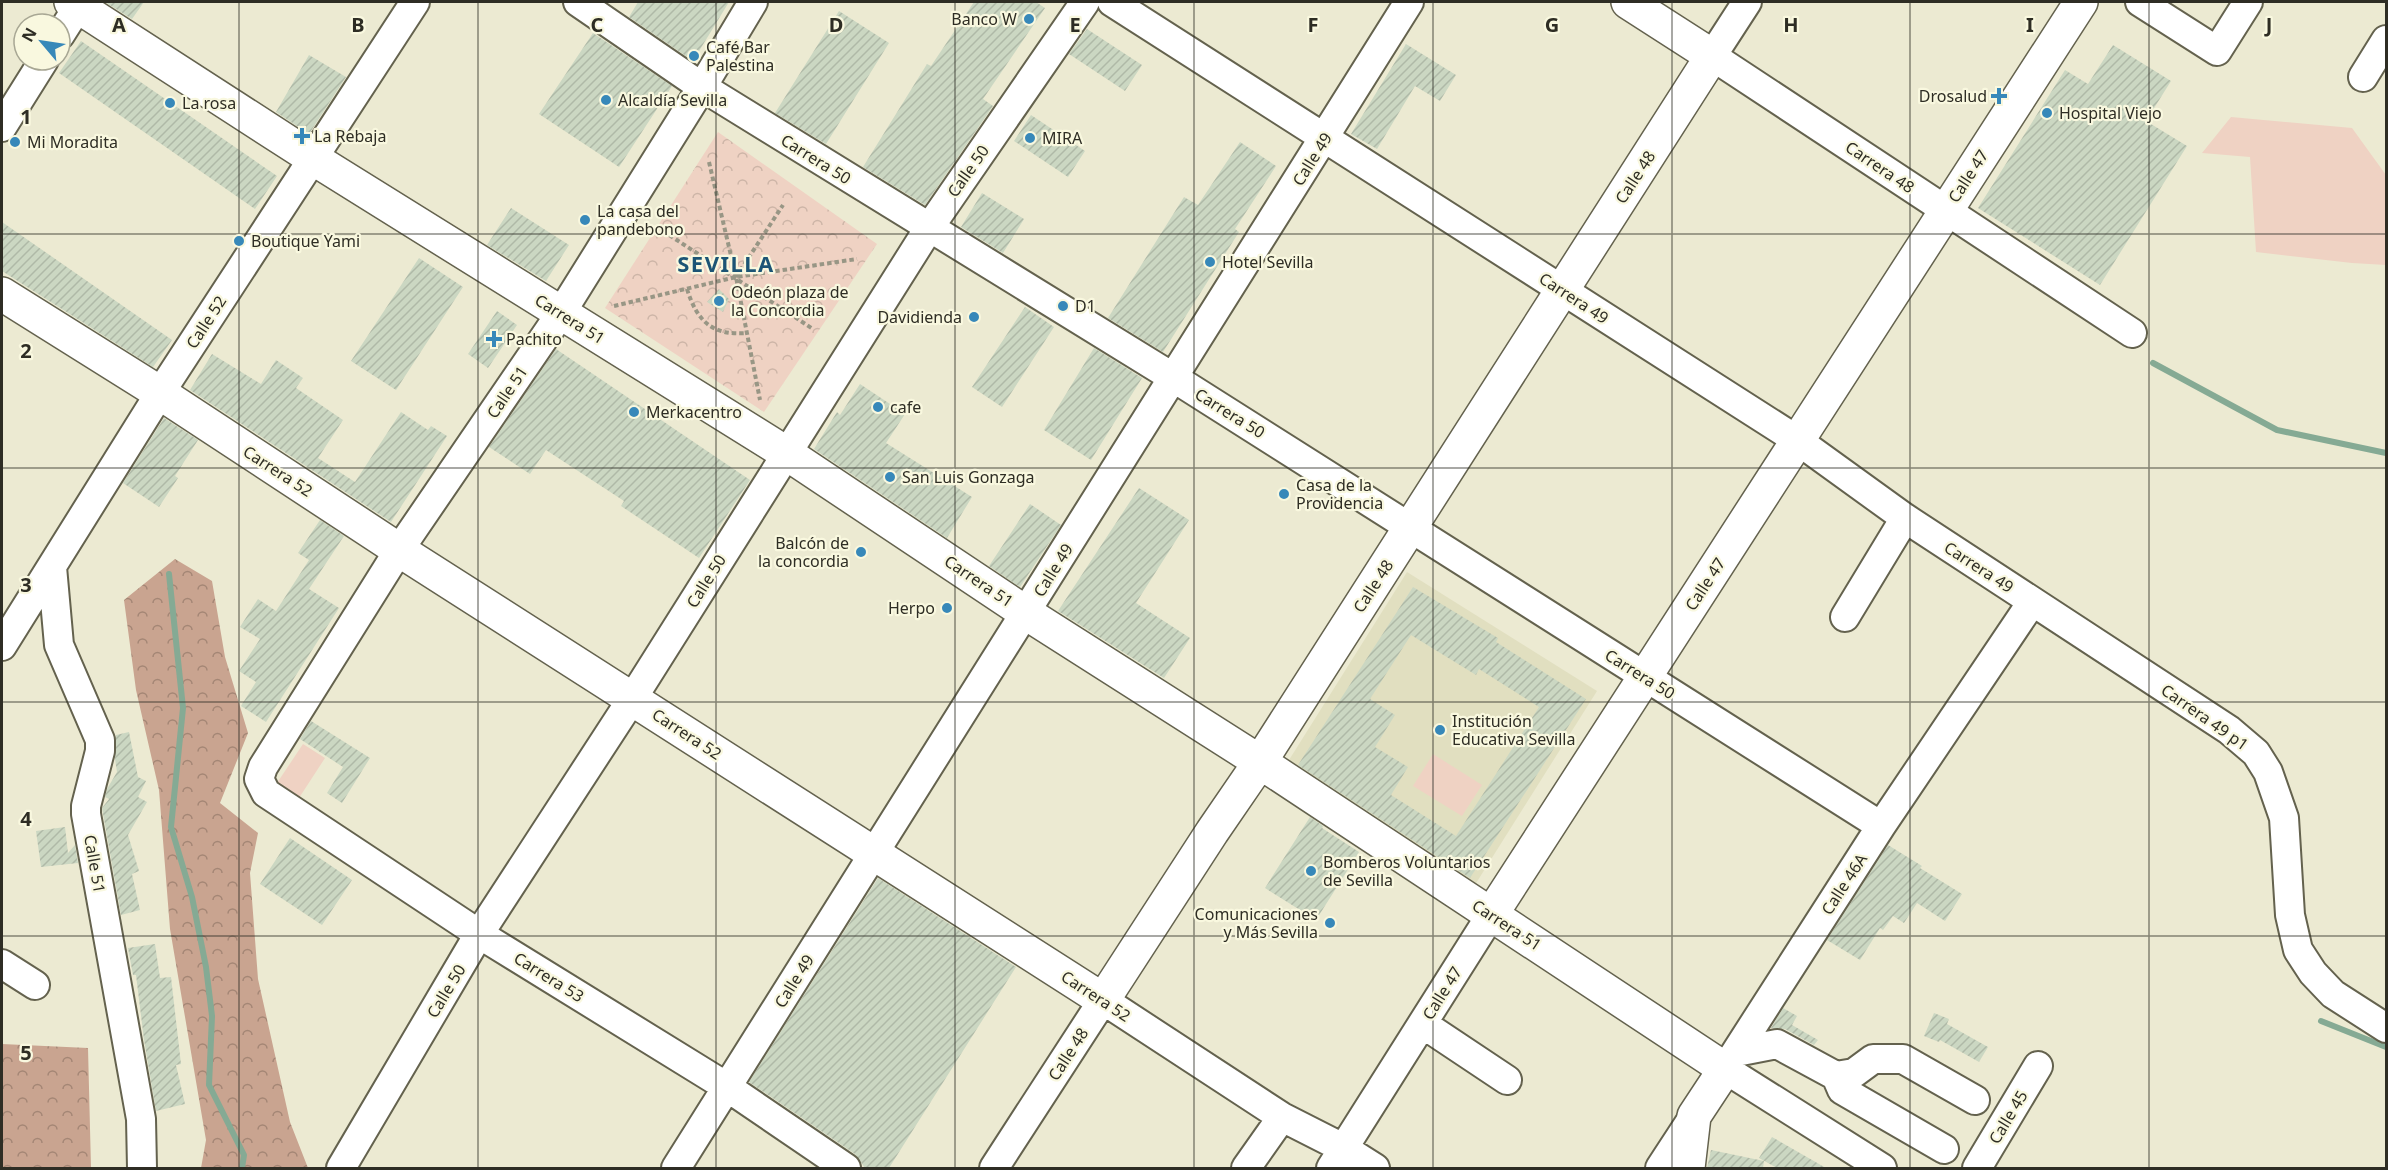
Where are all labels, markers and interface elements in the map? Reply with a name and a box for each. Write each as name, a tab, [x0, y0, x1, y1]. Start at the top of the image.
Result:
place label: Banco W	[951, 8, 1017, 30]
text: A	[112, 11, 126, 38]
text: B	[351, 11, 365, 38]
text: C	[591, 11, 604, 38]
text: D	[829, 11, 843, 38]
text: E	[1069, 11, 1081, 38]
text: F	[1308, 11, 1318, 38]
text: G	[1545, 11, 1559, 38]
text: H	[1783, 11, 1799, 38]
text: I	[2026, 11, 2034, 38]
text: J	[2264, 11, 2272, 38]
north arrow	[12, 12, 72, 72]
marker: Banco W	[1022, 12, 1036, 26]
text: N	[16, 24, 42, 46]
place label: Café Bar Palestina	[706, 36, 774, 76]
marker: Café Bar Palestina	[687, 49, 701, 63]
place label: Drosalud	[1919, 85, 1987, 107]
place label: Alcaldía Sevilla	[618, 89, 727, 111]
marker: Drosalud	[1992, 89, 2006, 103]
place label: La rosa	[182, 92, 236, 114]
marker: Alcaldía Sevilla	[599, 93, 613, 107]
marker: La rosa	[163, 96, 177, 110]
place label: Hospital Viejo	[2059, 102, 2162, 124]
text: 1	[20, 103, 32, 130]
marker: Hospital Viejo	[2040, 106, 2054, 120]
place label: La Rebaja	[314, 125, 386, 147]
place label: MIRA	[1042, 127, 1083, 149]
street label: Calle 49	[1287, 128, 1337, 190]
marker: La Rebaja	[295, 129, 309, 143]
street label: Carrera 50	[777, 129, 855, 189]
place label: Mi Moradita	[27, 131, 118, 153]
marker: MIRA	[1023, 131, 1037, 145]
marker: Mi Moradita	[8, 135, 22, 149]
street label: Carrera 48	[1841, 136, 1919, 198]
street label: Calle 50	[942, 141, 994, 201]
street label: Calle 47	[1943, 145, 1993, 207]
street label: Calle 48	[1610, 146, 1660, 208]
place label: La casa del pandebono	[597, 200, 684, 240]
marker: La casa del pandebono	[578, 213, 592, 227]
place label: Boutique Yami	[251, 230, 360, 252]
marker: Boutique Yami	[232, 234, 246, 248]
district label: SEVILLA	[677, 248, 775, 278]
place label: Hotel Sevilla	[1222, 251, 1314, 273]
marker: Hotel Sevilla	[1203, 255, 1217, 269]
street label: Carrera 49	[1535, 267, 1613, 329]
place label: Odeón plaza de la Concordia	[731, 281, 849, 321]
street label: Carrera 51	[531, 289, 609, 349]
street label: Calle 52	[181, 291, 231, 353]
marker: Odeón plaza de la Concordia	[712, 294, 726, 308]
place label: D1	[1075, 295, 1096, 317]
marker: D1	[1056, 299, 1070, 313]
place label: Davidienda	[877, 306, 962, 328]
marker: Davidienda	[967, 310, 981, 324]
place label: Pachito	[506, 328, 562, 350]
marker: Pachito	[487, 332, 501, 346]
text: 2	[20, 337, 32, 364]
street label: Calle 51	[481, 361, 533, 423]
street label: Carrera 50	[1191, 383, 1269, 443]
place label: cafe	[890, 396, 921, 418]
marker: cafe	[871, 400, 885, 414]
place label: Merkacentro	[646, 401, 742, 423]
marker: Merkacentro	[627, 405, 641, 419]
street label: Carrera 52	[239, 440, 317, 502]
place label: San Luis Gonzaga	[902, 466, 1035, 488]
marker: San Luis Gonzaga	[883, 470, 897, 484]
place label: Casa de la Providencia	[1296, 474, 1383, 514]
marker: Casa de la Providencia	[1277, 487, 1291, 501]
place label: Balcón de la concordia	[758, 532, 849, 572]
street label: Carrera 49	[1940, 536, 2018, 598]
street label: Calle 49	[1028, 539, 1078, 601]
marker: Balcón de la concordia	[854, 545, 868, 559]
street label: Calle 50	[681, 550, 731, 612]
street label: Carrera 51	[940, 550, 1018, 612]
street label: Calle 47	[1680, 553, 1730, 615]
street label: Calle 48	[1348, 555, 1398, 617]
text: 3	[20, 571, 32, 598]
place label: Herpo	[888, 597, 935, 619]
marker: Herpo	[940, 601, 954, 615]
street label: Carrera 50	[1601, 644, 1679, 704]
street label: Carrera 49 p1	[2157, 679, 2253, 755]
street label: Carrera 52	[648, 703, 726, 765]
place label: Institución Educativa Sevilla	[1452, 710, 1575, 750]
marker: Institución Educativa Sevilla	[1433, 723, 1447, 737]
text: 4	[20, 805, 32, 832]
street label: Calle 51	[79, 833, 111, 895]
street label: Calle 46A	[1816, 848, 1872, 919]
place label: Bomberos Voluntarios de Sevilla	[1323, 851, 1490, 891]
marker: Bomberos Voluntarios de Sevilla	[1304, 864, 1318, 878]
street label: Carrera 51	[1468, 894, 1546, 956]
place label: Comunicaciones y Más Sevilla	[1195, 903, 1318, 943]
marker: Comunicaciones y Más Sevilla	[1323, 916, 1337, 930]
street label: Carrera 53	[510, 947, 588, 1007]
street label: Calle 49	[769, 950, 819, 1012]
street label: Calle 50	[421, 960, 471, 1022]
street label: Calle 47	[1417, 962, 1467, 1024]
street label: Carrera 52	[1057, 965, 1135, 1027]
street label: Calle 48	[1043, 1023, 1093, 1085]
text: 5	[20, 1039, 32, 1066]
street label: Calle 45	[1983, 1086, 2033, 1148]

